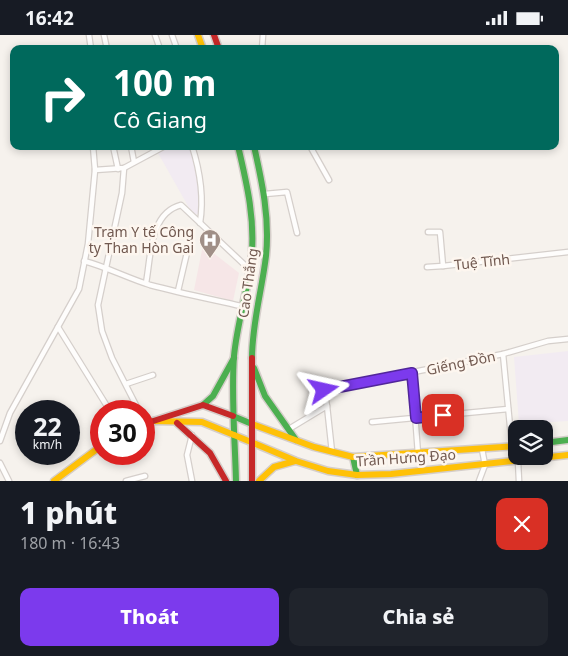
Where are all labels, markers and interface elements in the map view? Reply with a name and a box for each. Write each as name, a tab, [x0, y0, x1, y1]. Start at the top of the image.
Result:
text: 16:42	[25, 5, 74, 31]
text: 100 m	[113, 59, 216, 106]
icon: right	[30, 65, 95, 130]
text: Cô Giang	[113, 104, 207, 134]
place label: Trạm Y tế Công ty Than Hòn Gai	[89, 222, 194, 257]
hospital icon: Trạm Y tế Công ty Than Hòn Gai	[198, 228, 222, 259]
street label: Cao Thắng	[233, 247, 262, 319]
street label: Tuệ Tĩnh	[453, 249, 511, 274]
street label: Giếng Đồn	[425, 346, 497, 379]
position arrow	[297, 363, 349, 415]
pin	[422, 394, 464, 436]
speed limit sign: 30	[90, 400, 155, 465]
icon: arrive	[429, 401, 457, 429]
text: 22	[33, 409, 62, 443]
map controls	[508, 420, 553, 465]
button: layers	[508, 420, 553, 465]
text: km/h	[33, 436, 62, 453]
street label: Trần Hưng Đạo	[355, 445, 457, 470]
text: 1 phút	[20, 492, 117, 533]
button: close	[496, 498, 548, 550]
text: 180 m · 16:43	[20, 532, 120, 554]
button: Thoát	[20, 588, 279, 646]
button: Chia sẻ	[289, 588, 548, 646]

